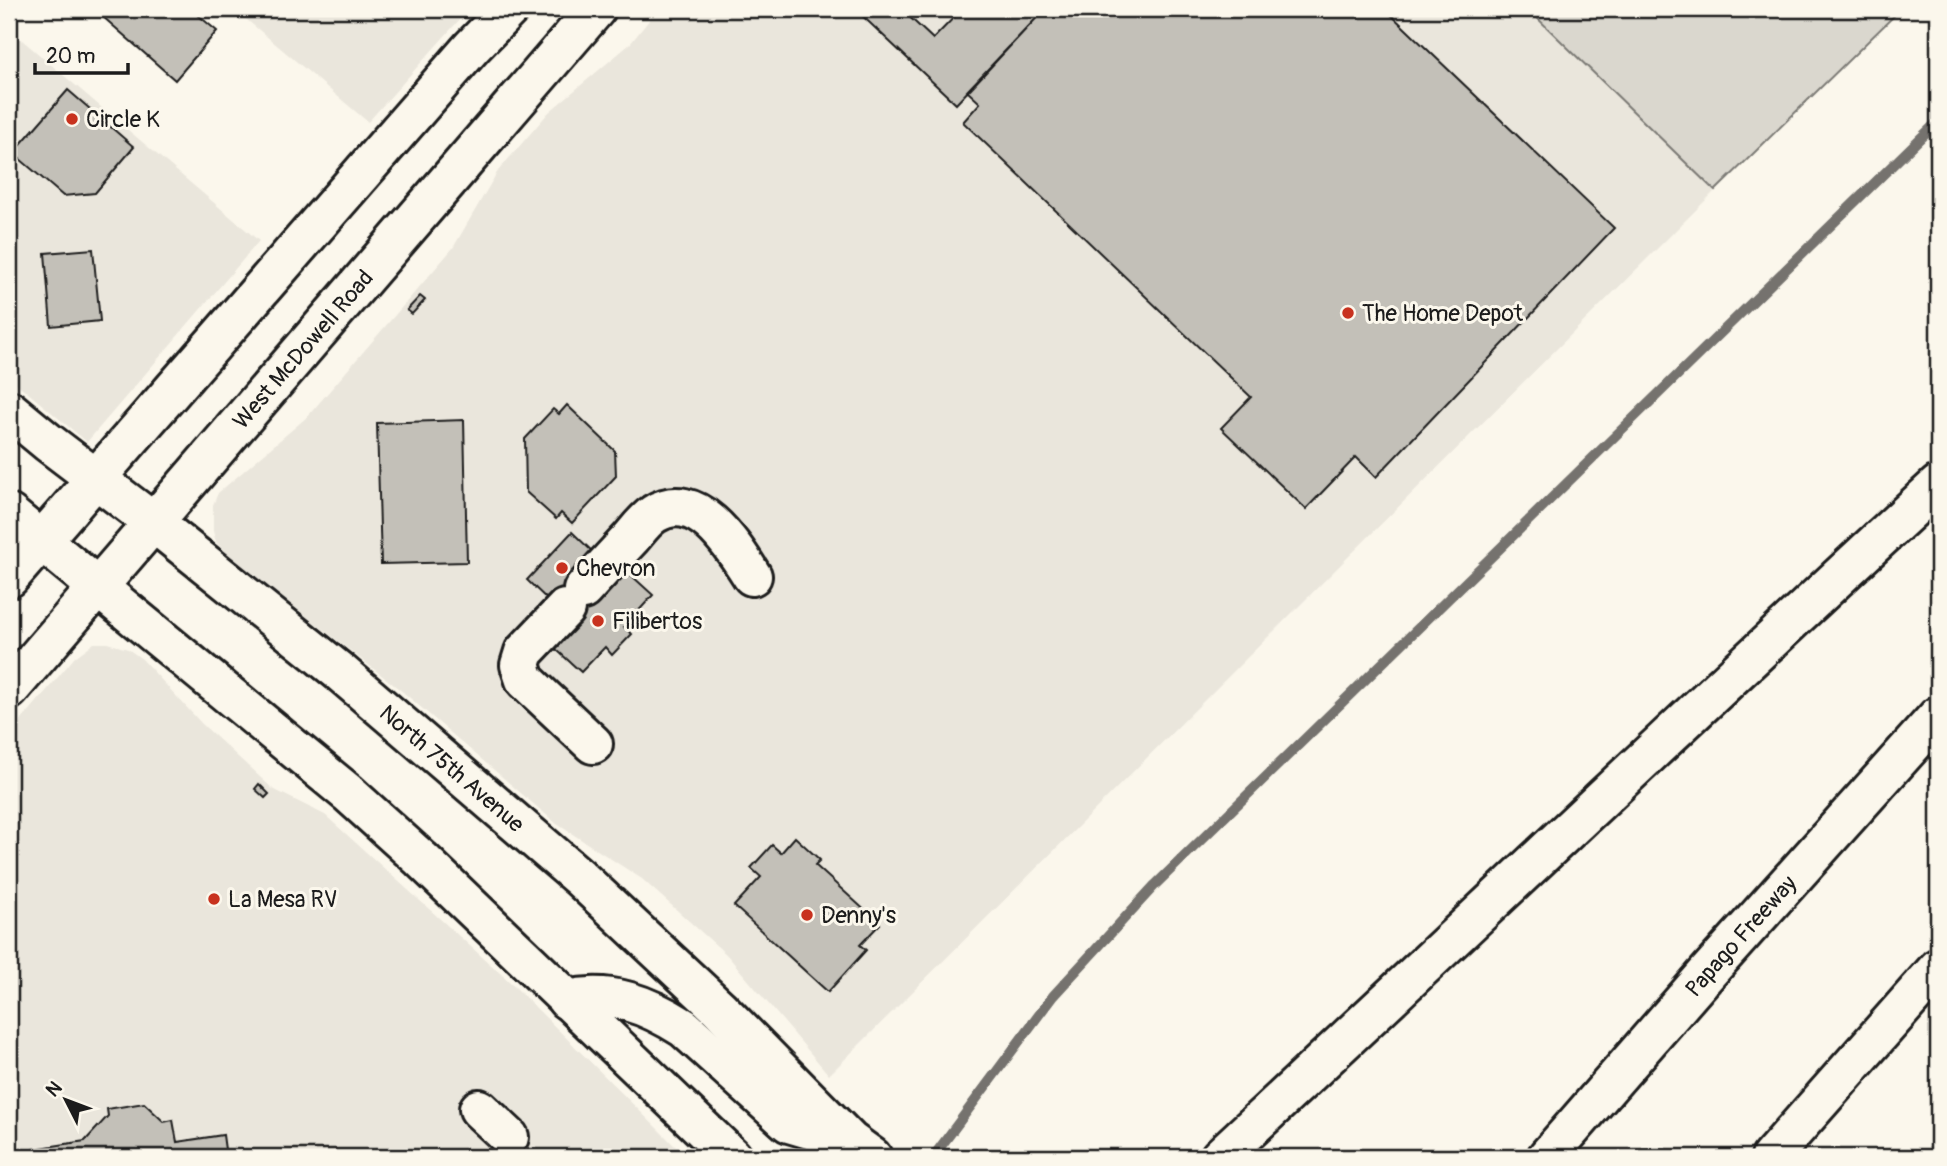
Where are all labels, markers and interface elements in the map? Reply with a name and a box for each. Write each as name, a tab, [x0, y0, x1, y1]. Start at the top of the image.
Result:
scale bar	[35, 32, 128, 76]
text: 20 m	[46, 43, 95, 70]
place label: Circle K	[86, 105, 160, 134]
marker: Circle K	[64, 111, 80, 127]
street label: West McDowell Road	[226, 264, 379, 435]
place label: The Home Depot	[1362, 299, 1524, 328]
marker: The Home Depot	[1340, 305, 1356, 321]
place label: Chevron	[576, 554, 656, 583]
marker: Chevron	[554, 560, 570, 576]
place label: Filibertos	[612, 607, 702, 636]
marker: Filibertos	[590, 613, 606, 629]
street label: North 75th Avenue	[374, 698, 531, 839]
street label: Papago Freeway	[1679, 869, 1803, 1003]
place label: La Mesa RV	[228, 885, 338, 914]
marker: La Mesa RV	[206, 891, 222, 907]
place label: Denny's	[821, 901, 896, 930]
marker: Denny's	[799, 907, 815, 923]
north arrow	[32, 1064, 102, 1134]
text: N	[41, 1076, 67, 1102]

